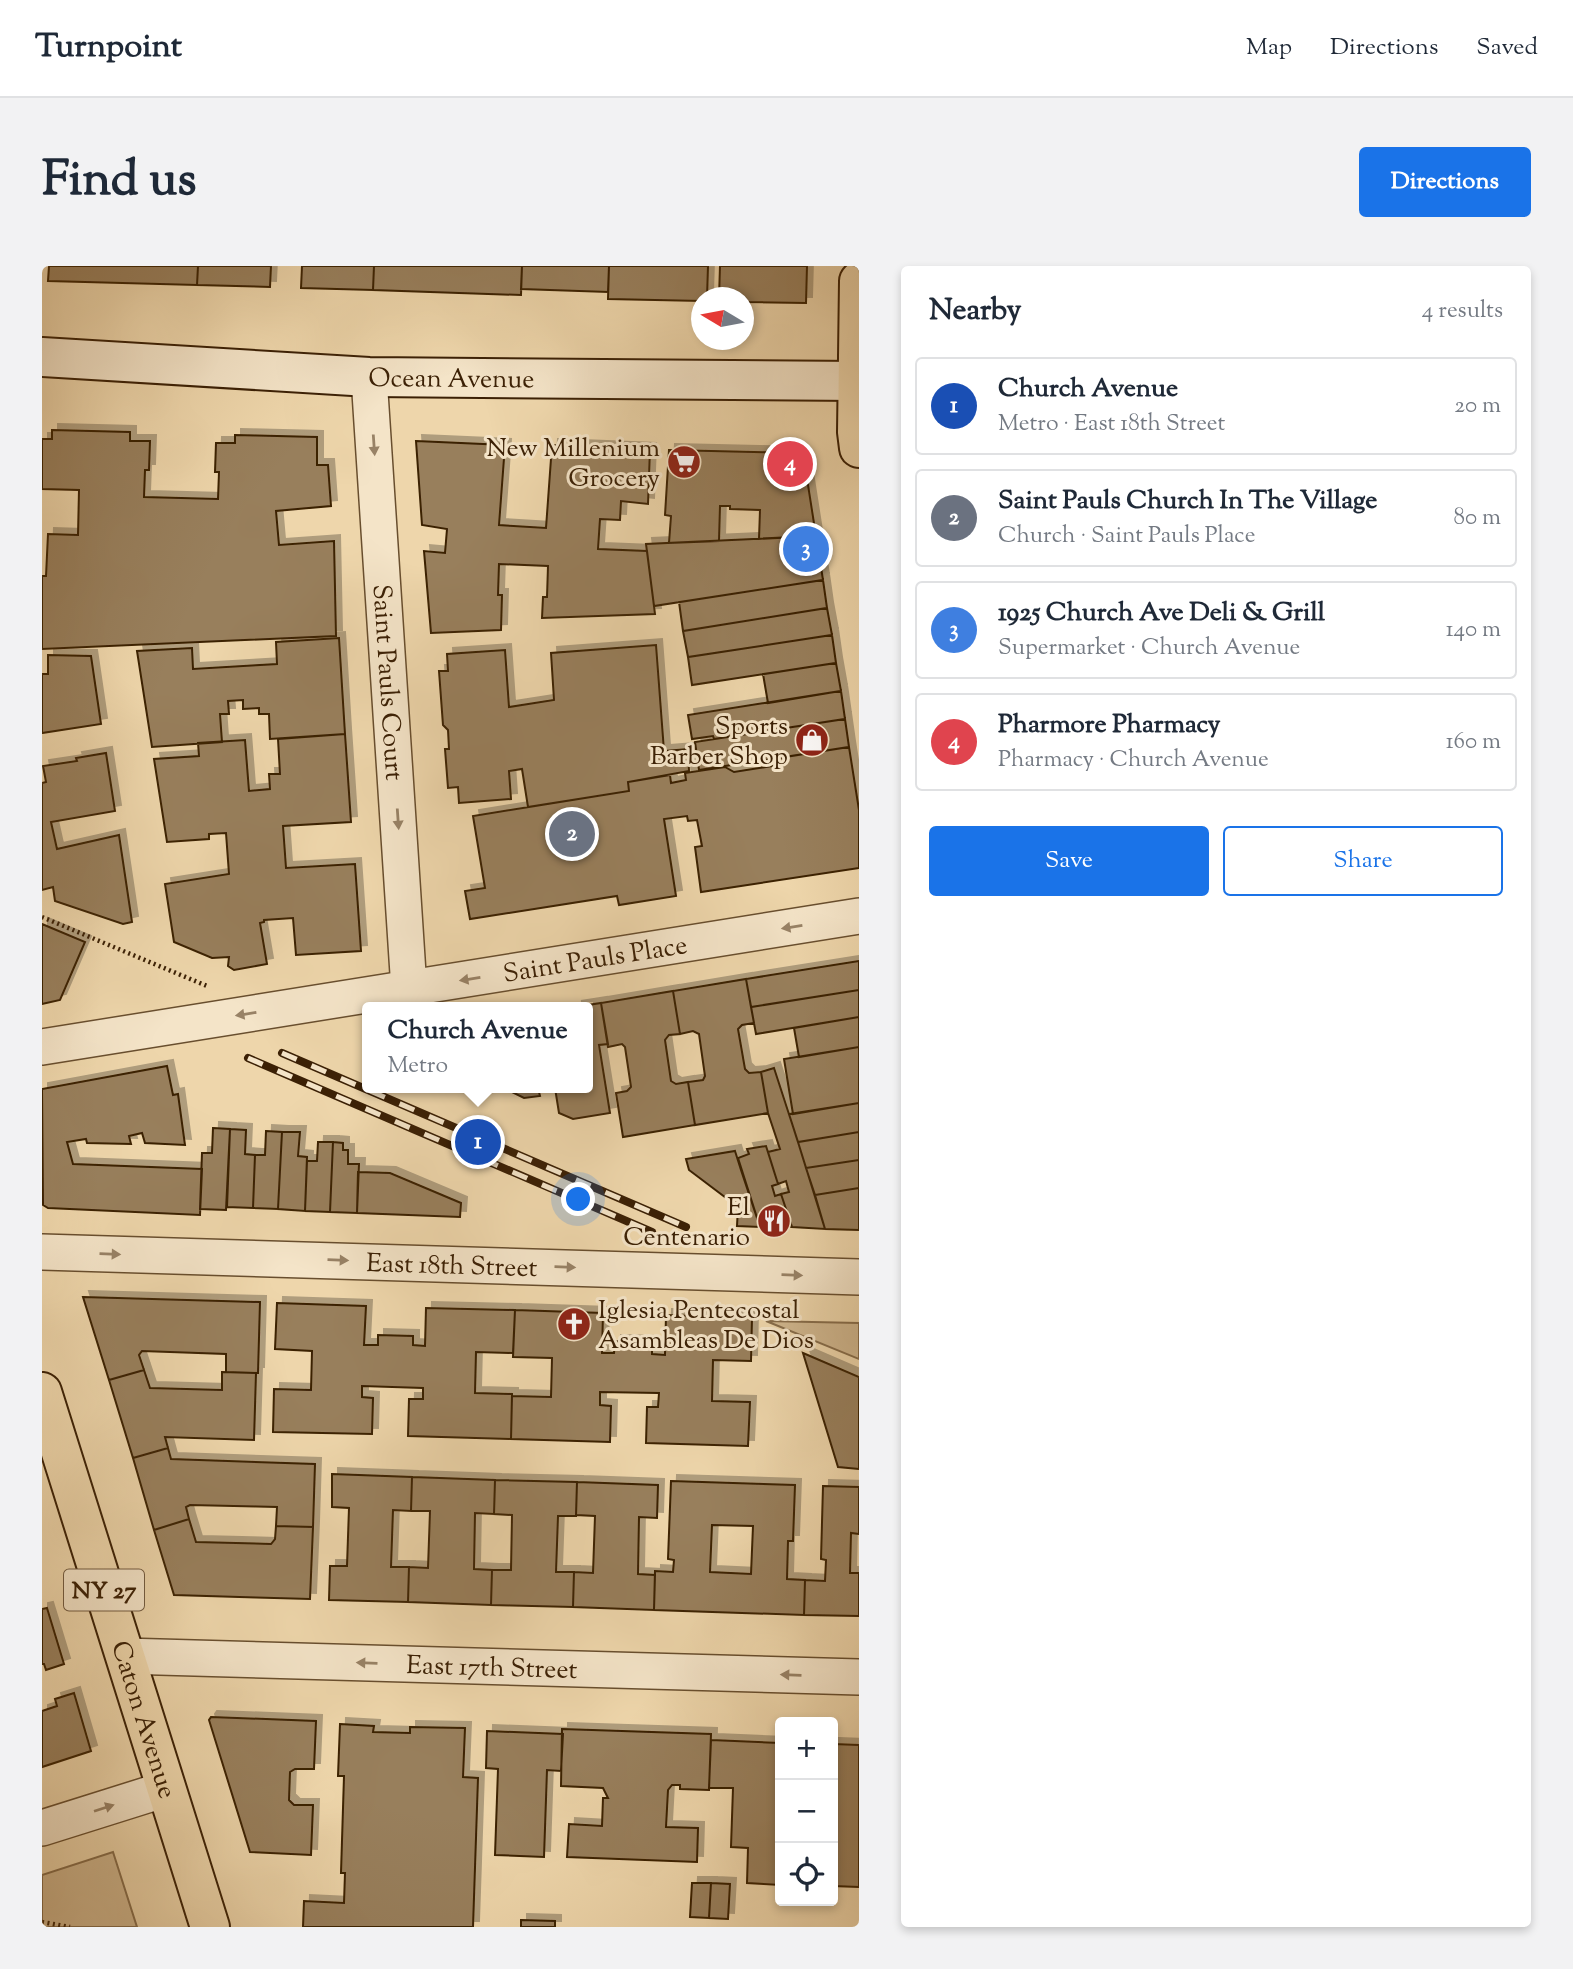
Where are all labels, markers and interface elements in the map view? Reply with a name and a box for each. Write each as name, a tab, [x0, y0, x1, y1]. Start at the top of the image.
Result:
text: Turnpoint	[35, 24, 182, 72]
text: Map	[1246, 31, 1292, 65]
text: Directions	[1330, 31, 1438, 65]
text: Saved	[1476, 31, 1538, 65]
text: Find us	[42, 147, 196, 217]
button: Directions	[1359, 147, 1531, 217]
north arrow	[691, 287, 754, 350]
text: Nearby	[929, 290, 1021, 333]
text: 4 results	[1422, 295, 1503, 328]
street label: Ocean Avenue	[368, 361, 534, 399]
text: Church Avenue	[998, 371, 1178, 408]
text: 1	[950, 390, 958, 423]
text: 20 m	[1454, 390, 1501, 423]
text: Metro · East 18th Street	[998, 408, 1225, 441]
place label: New Millenium Grocery	[486, 431, 660, 498]
one-way arrow	[369, 434, 380, 456]
pin: 4	[767, 438, 813, 490]
supermarket icon: New Millenium Grocery	[665, 443, 703, 481]
text: Saint Pauls Church In The Village	[998, 483, 1377, 520]
text: 2	[949, 502, 959, 535]
text: 80 m	[1453, 502, 1501, 535]
text: Church · Saint Pauls Place	[998, 520, 1255, 553]
pin: 3	[783, 523, 829, 575]
street label: Saint Pauls Court	[362, 583, 411, 782]
text: 1925 Church Ave Deli & Grill	[998, 595, 1325, 632]
text: 3	[949, 614, 959, 647]
text: 140 m	[1446, 614, 1501, 647]
text: Supermarket · Church Avenue	[998, 632, 1300, 665]
text: Pharmore Pharmacy	[998, 707, 1221, 744]
place label: Sports Barber Shop	[650, 709, 788, 776]
shop icon: Sports Barber Shop	[793, 721, 831, 759]
text: 4	[948, 726, 960, 759]
text: 160 m	[1446, 726, 1501, 759]
text: Pharmacy · Church Avenue	[998, 744, 1269, 777]
one-way arrow	[393, 808, 404, 830]
pin: 2	[549, 808, 595, 860]
button: Save	[929, 826, 1209, 896]
button: Share	[1223, 826, 1503, 896]
one-way arrow	[781, 922, 803, 933]
street label: Saint Pauls Place	[501, 928, 690, 994]
one-way arrow	[459, 974, 481, 985]
popup	[362, 1002, 593, 1093]
one-way arrow	[234, 1009, 256, 1020]
text: Church Avenue	[388, 1013, 568, 1050]
text: Metro	[388, 1050, 448, 1083]
pin: 1	[455, 1116, 501, 1168]
your location	[561, 1182, 595, 1216]
place label: El Centenario	[623, 1190, 750, 1257]
restaurant icon: El Centenario	[755, 1202, 793, 1240]
street label: East 18th Street	[366, 1246, 538, 1288]
one-way arrow	[99, 1248, 121, 1259]
one-way arrow	[327, 1255, 349, 1266]
one-way arrow	[554, 1261, 576, 1272]
one-way arrow	[782, 1269, 804, 1281]
place label: Iglesia Pentecostal Asambleas De Dios	[598, 1293, 814, 1360]
church icon: Iglesia Pentecostal Asambleas De Dios	[555, 1305, 593, 1343]
road number: NY 27	[64, 1570, 144, 1610]
street label: Caton Avenue	[100, 1637, 184, 1803]
street label: East 17th Street	[406, 1648, 578, 1690]
one-way arrow	[356, 1657, 378, 1668]
one-way arrow	[780, 1669, 802, 1681]
map controls	[775, 1717, 838, 1906]
button: +	[775, 1717, 838, 1780]
button: −	[775, 1780, 838, 1843]
one-way arrow	[94, 1802, 115, 1813]
button: locate	[775, 1843, 838, 1906]

